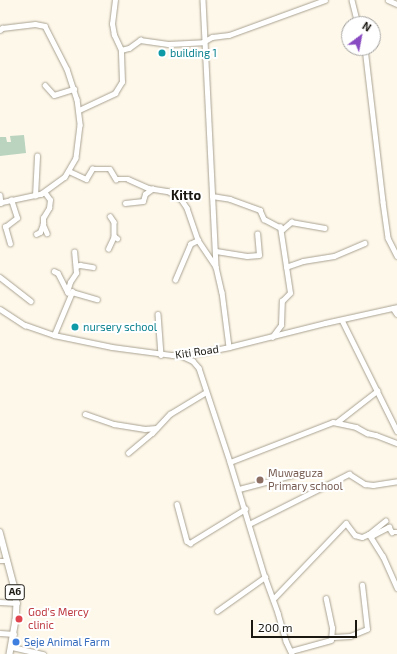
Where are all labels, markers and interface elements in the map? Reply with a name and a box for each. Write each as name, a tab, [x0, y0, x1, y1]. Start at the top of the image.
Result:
north arrow	[341, 16, 381, 56]
text: N	[360, 19, 374, 34]
place label: building 1	[170, 46, 217, 60]
marker: building 1	[157, 48, 167, 58]
district label: Kitto	[171, 187, 201, 203]
place label: nursery school	[83, 320, 157, 334]
marker: nursery school	[70, 322, 80, 332]
street label: Kiti Road	[174, 342, 220, 362]
place label: Muwaguza Primary school	[268, 467, 343, 493]
marker: Muwaguza Primary school	[255, 475, 265, 485]
road number: A6	[4, 584, 26, 600]
place label: God's Mercy clinic	[28, 606, 89, 632]
scale bar	[253, 612, 359, 638]
marker: God's Mercy clinic	[13, 613, 25, 625]
text: 200 m	[258, 620, 292, 634]
place label: Seje Animal Farm	[24, 635, 110, 649]
marker: Seje Animal Farm	[11, 637, 21, 647]

